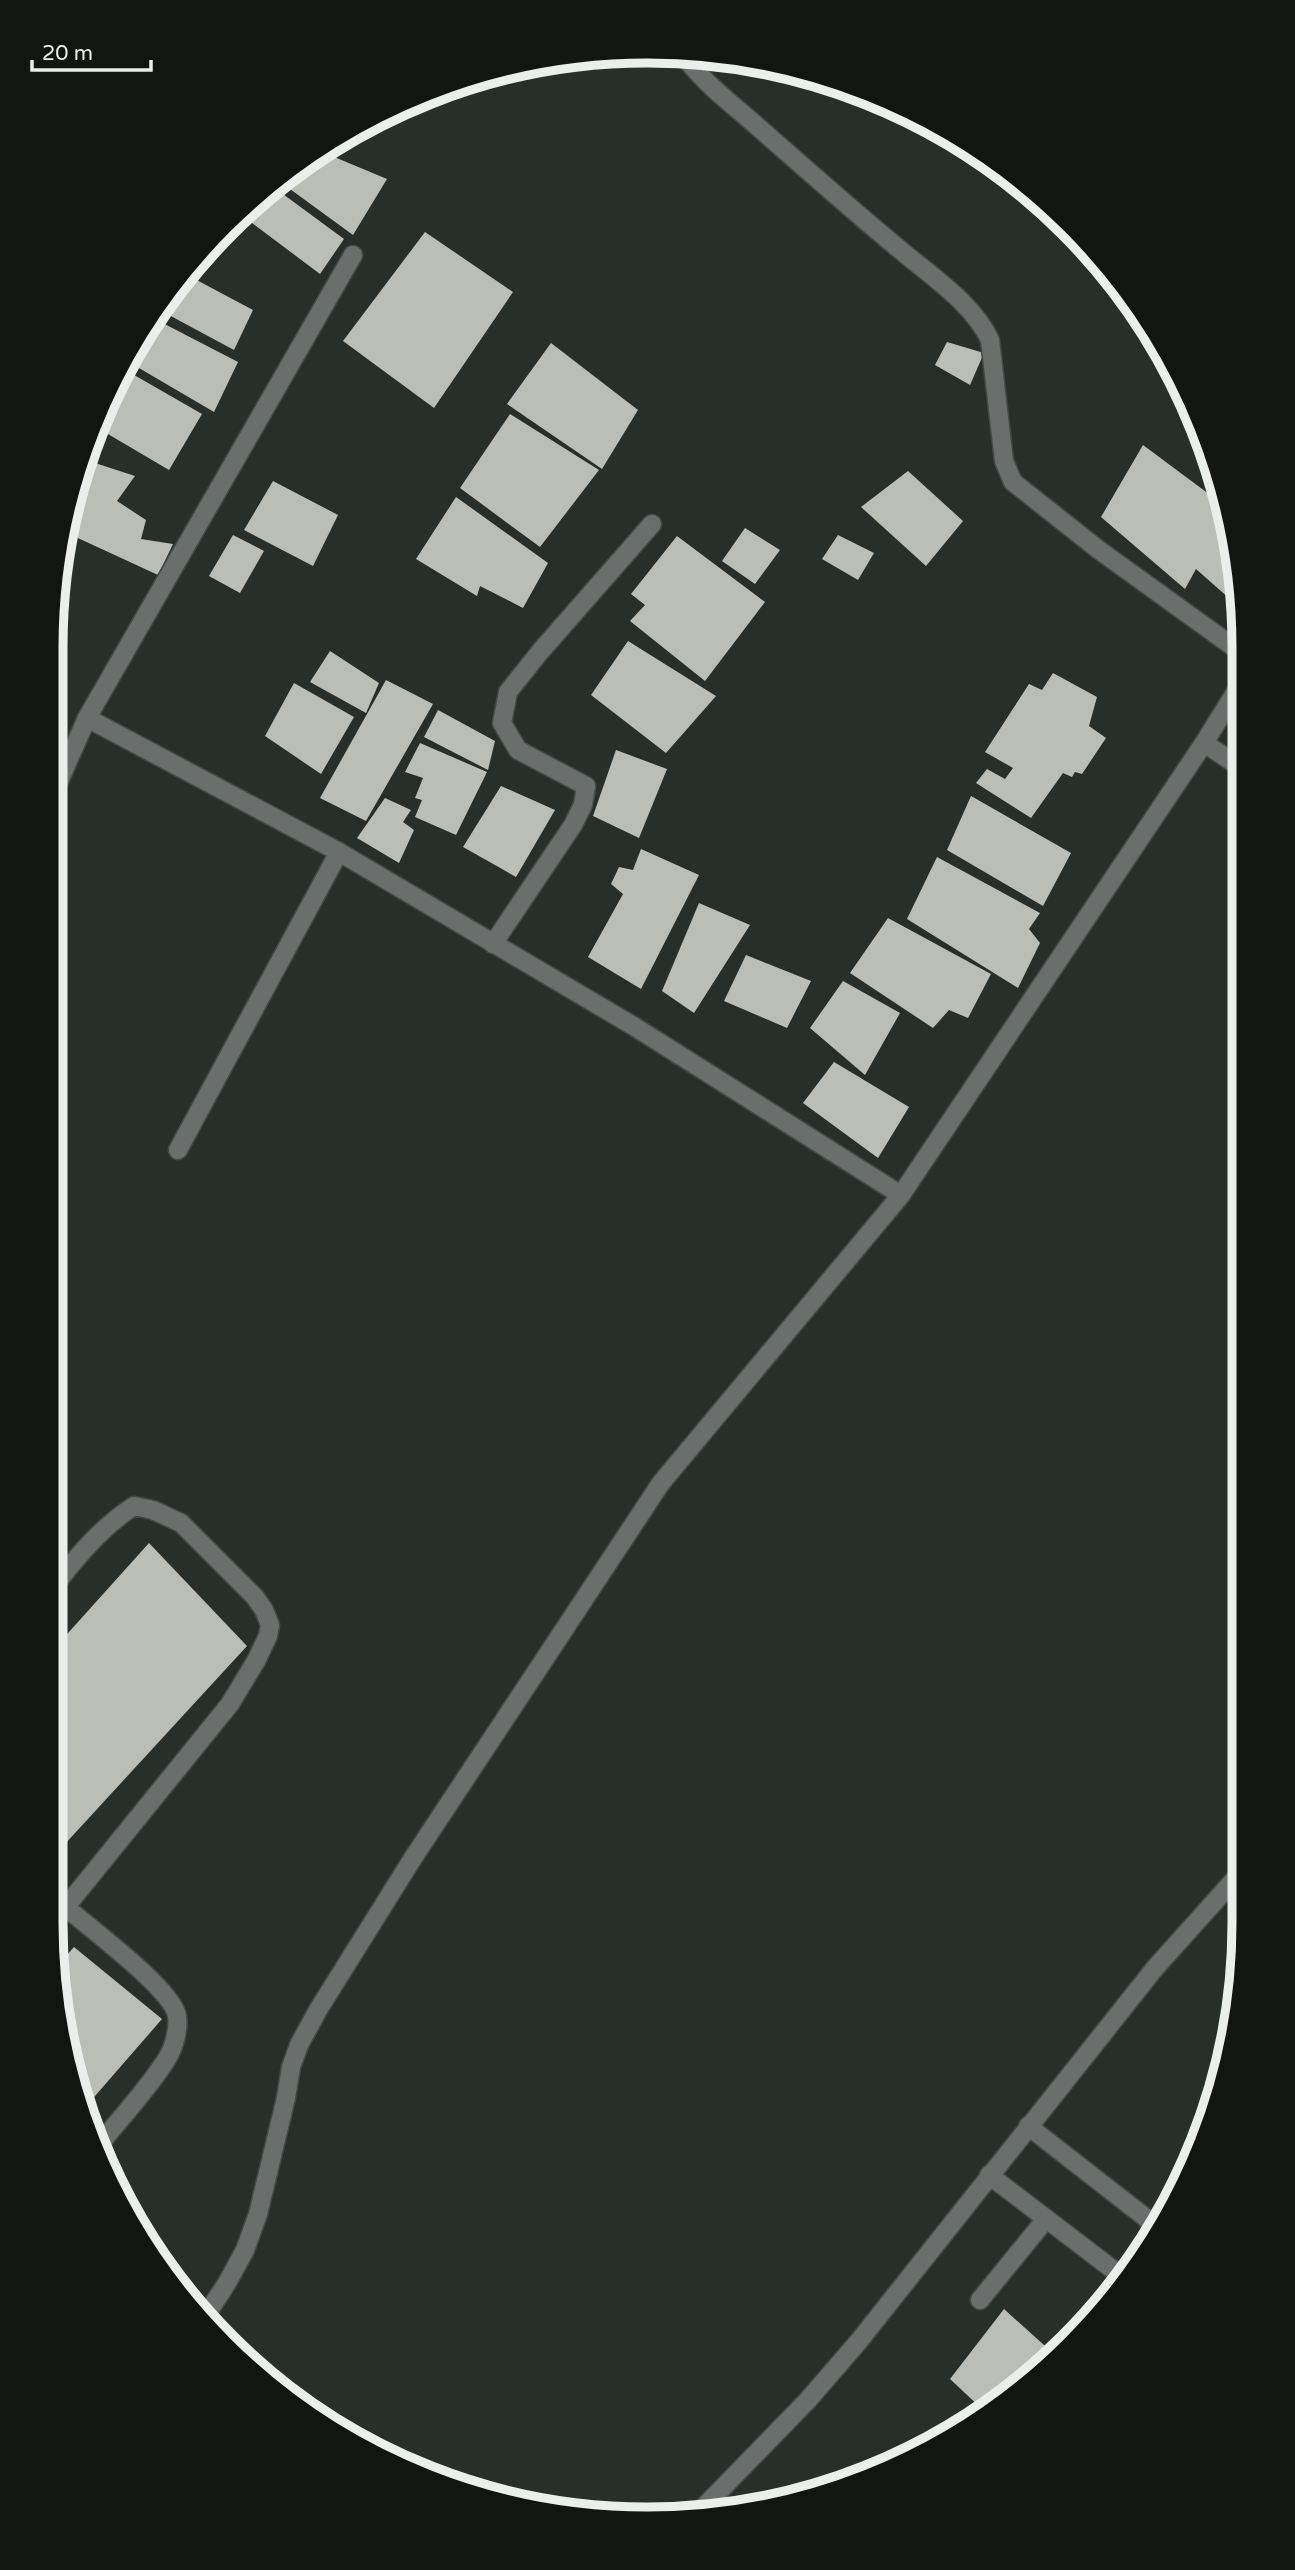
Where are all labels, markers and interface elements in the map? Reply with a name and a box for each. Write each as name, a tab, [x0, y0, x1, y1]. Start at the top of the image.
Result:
scale bar	[32, 28, 150, 72]
text: 20 m	[42, 41, 93, 66]

